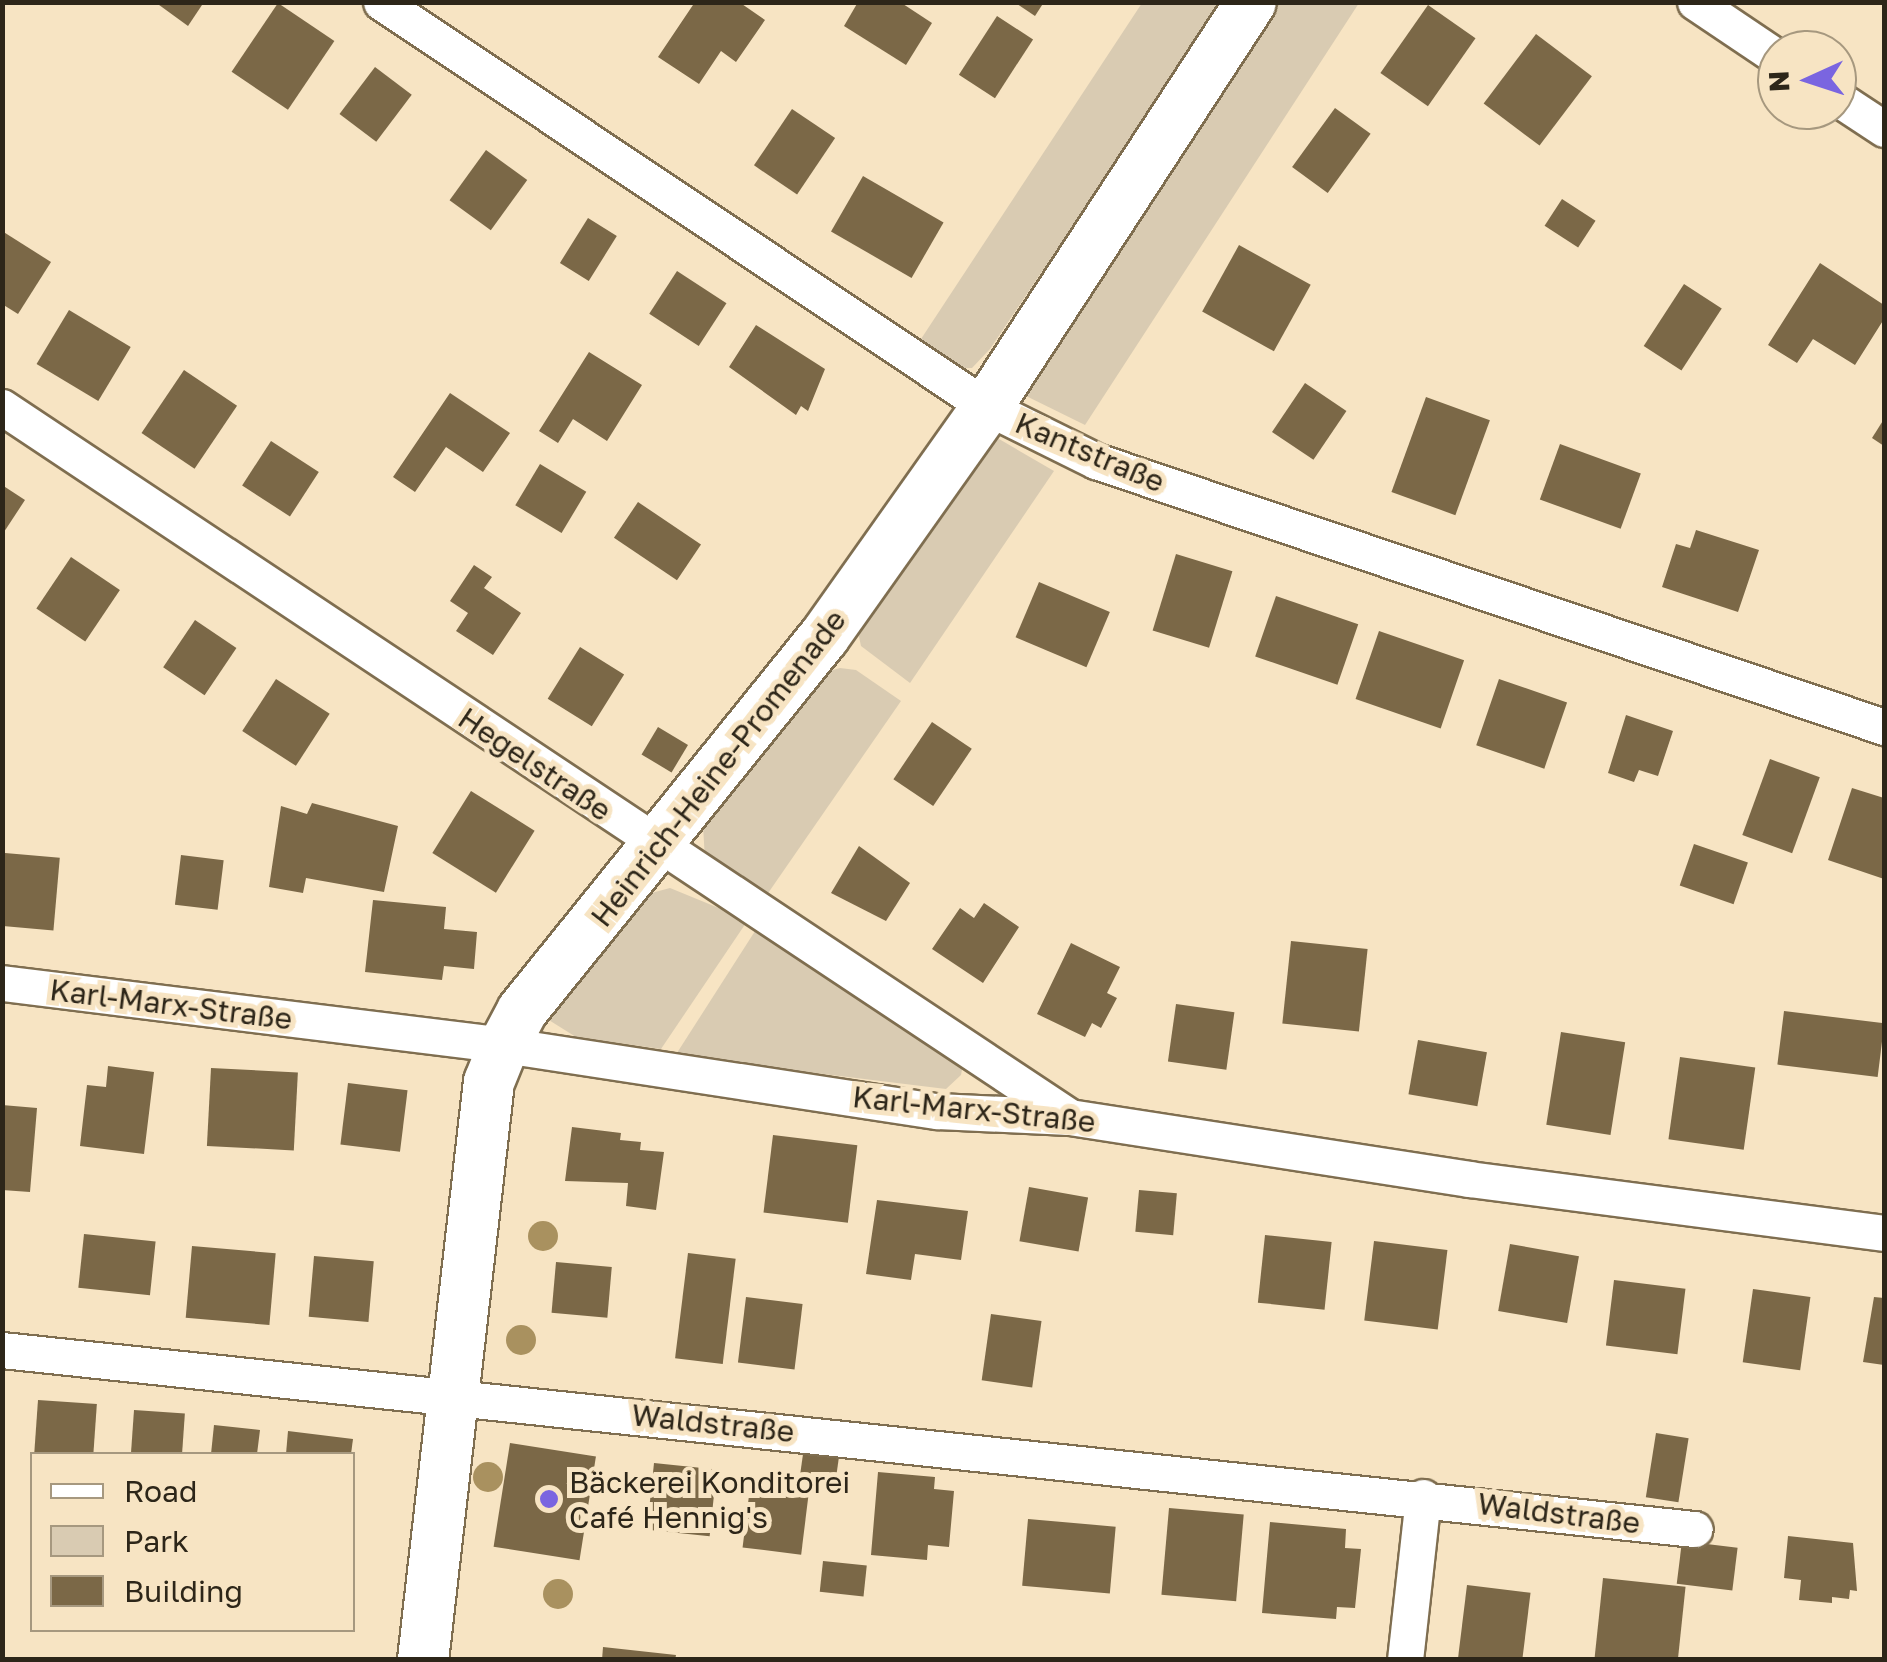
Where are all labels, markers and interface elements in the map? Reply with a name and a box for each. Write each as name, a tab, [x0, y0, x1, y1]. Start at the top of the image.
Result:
north arrow	[1757, 30, 1857, 130]
text: N	[1762, 70, 1796, 93]
street label: Kantstraße	[1010, 404, 1170, 500]
street label: Heinrich-Heine-Promenade	[583, 602, 853, 934]
street label: Hegelstraße	[452, 700, 618, 828]
street label: Karl-Marx-Straße	[48, 971, 294, 1037]
street label: Karl-Marx-Straße	[851, 1078, 1097, 1140]
street label: Waldstraße	[630, 1397, 796, 1449]
legend	[30, 1452, 355, 1632]
place label: Bäckerei Konditorei Café Hennig's	[569, 1464, 850, 1534]
text: Road	[124, 1473, 198, 1509]
street label: Waldstraße	[1476, 1485, 1642, 1541]
marker: Bäckerei Konditorei Café Hennig's	[538, 1488, 560, 1510]
text: Park	[124, 1523, 189, 1559]
text: Building	[124, 1573, 243, 1609]

